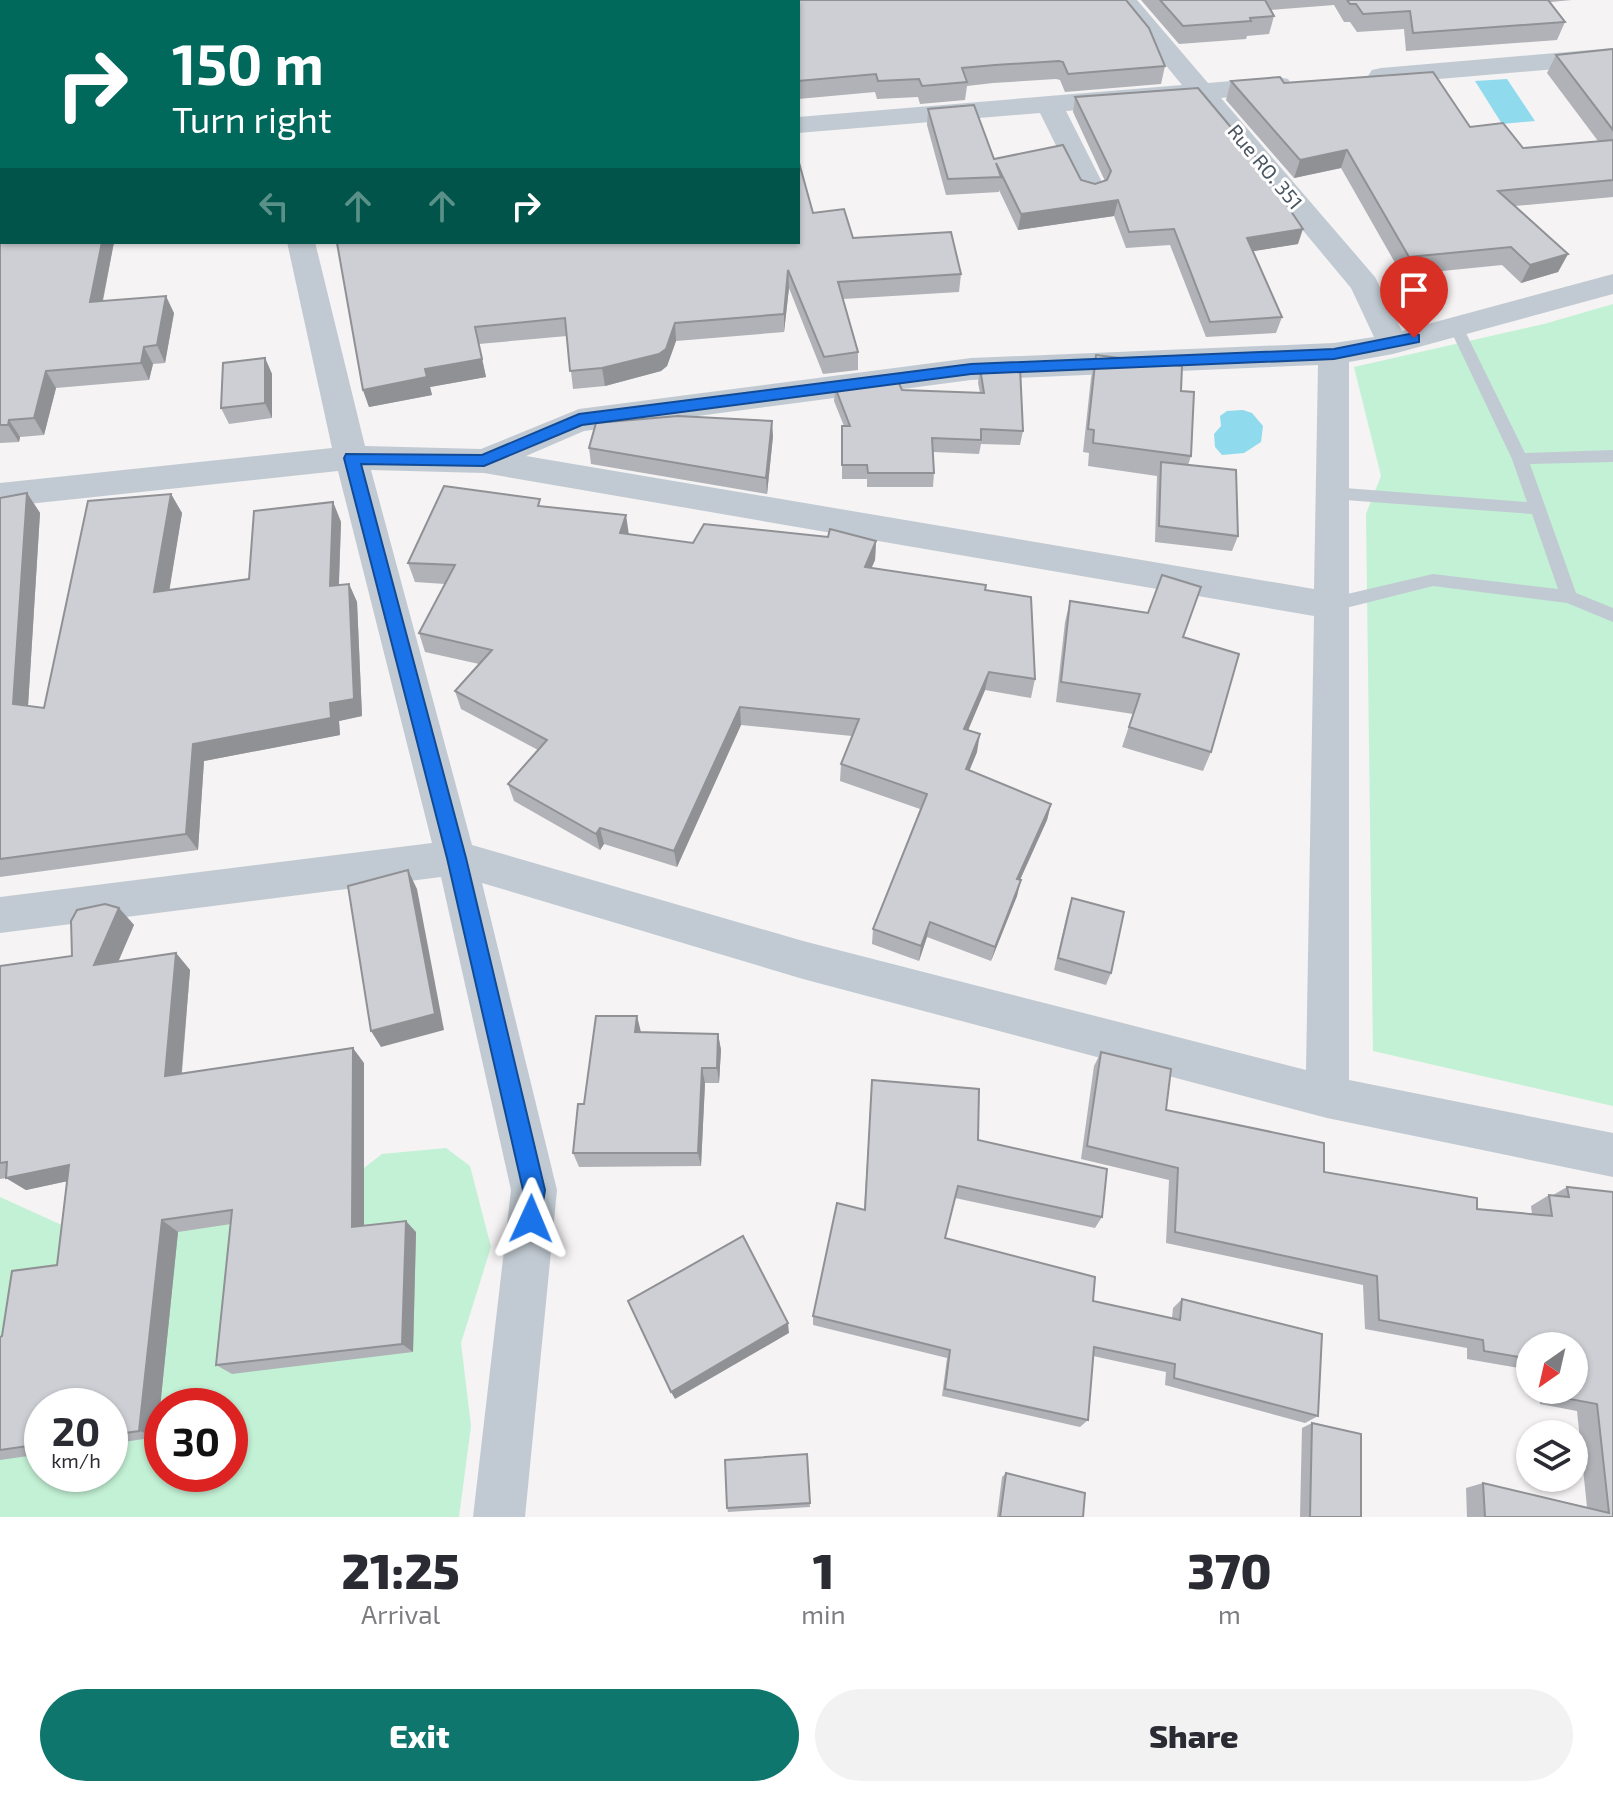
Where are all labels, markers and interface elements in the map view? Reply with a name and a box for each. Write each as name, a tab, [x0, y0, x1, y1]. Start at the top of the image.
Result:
text: 150 m	[172, 29, 324, 96]
icon: right	[40, 32, 144, 136]
text: Turn right	[172, 97, 332, 140]
street label: Rue RO. 351	[1223, 119, 1308, 214]
icon: left	[252, 184, 296, 228]
icon: ahead	[336, 184, 380, 228]
icon: ahead	[420, 184, 464, 228]
icon: right	[504, 184, 548, 228]
pin	[1380, 256, 1448, 338]
icon: arrive	[1392, 268, 1436, 312]
position arrow	[489, 1177, 573, 1261]
north arrow	[1516, 1332, 1588, 1404]
map controls	[1516, 1332, 1588, 1492]
speed limit sign: 30	[144, 1388, 248, 1492]
text: 20	[52, 1406, 100, 1454]
button: layers	[1516, 1420, 1588, 1492]
text: km/h	[51, 1448, 101, 1472]
text: 21:25	[342, 1541, 460, 1599]
text: 1	[813, 1541, 834, 1599]
text: 370	[1187, 1541, 1271, 1599]
text: Arrival	[361, 1598, 440, 1629]
text: min	[801, 1598, 846, 1629]
text: m	[1218, 1598, 1241, 1629]
button: Exit	[40, 1689, 799, 1781]
button: Share	[815, 1689, 1573, 1781]

